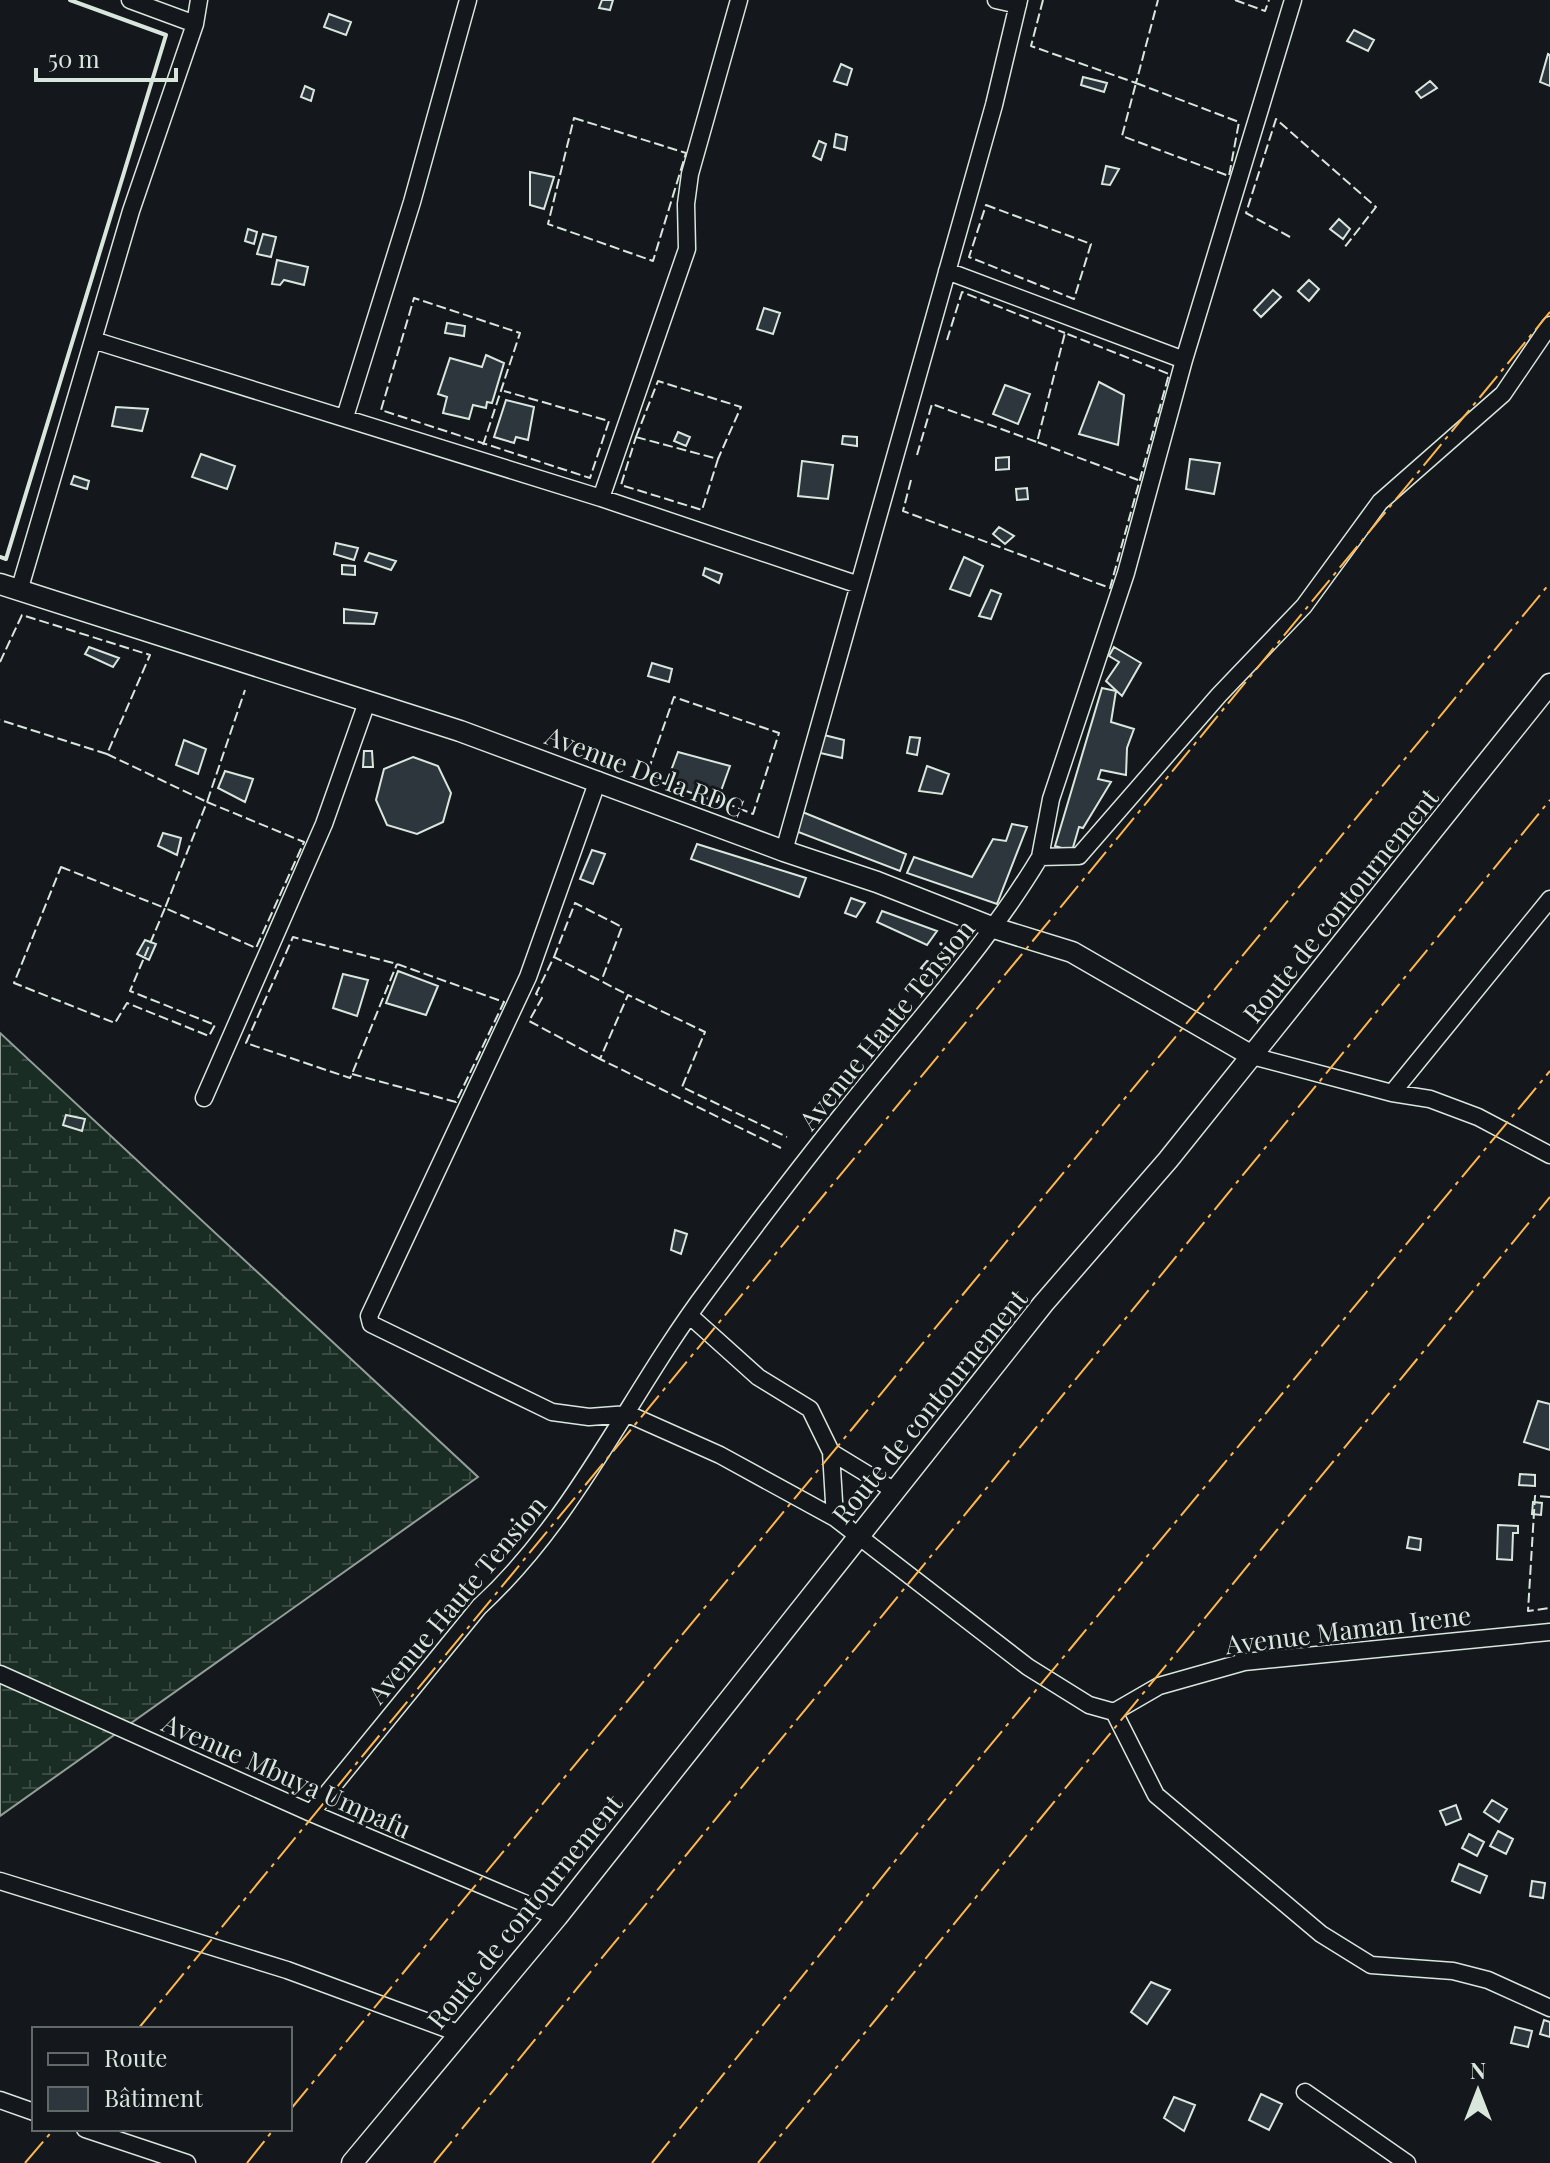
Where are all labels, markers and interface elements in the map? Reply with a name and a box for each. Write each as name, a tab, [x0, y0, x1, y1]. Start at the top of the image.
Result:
scale bar	[36, 32, 176, 82]
text: 50 m	[48, 42, 100, 74]
street label: Avenue De la RDC	[540, 717, 749, 825]
street label: Route de contournement	[1235, 780, 1446, 1029]
street label: Avenue Haute Tension	[790, 911, 982, 1137]
street label: Route de contournement	[824, 1281, 1035, 1530]
street label: Avenue Haute Tension	[358, 1487, 554, 1711]
street label: Avenue Maman Irene	[1222, 1597, 1473, 1662]
street label: Avenue Mbuya Umpafu	[156, 1704, 417, 1846]
street label: Route de contournement	[419, 1786, 630, 2035]
legend	[32, 2027, 292, 2131]
text: Route	[104, 2041, 167, 2073]
north arrow	[1438, 2051, 1518, 2131]
text: N	[1470, 2055, 1486, 2085]
text: Bâtiment	[104, 2081, 203, 2113]

